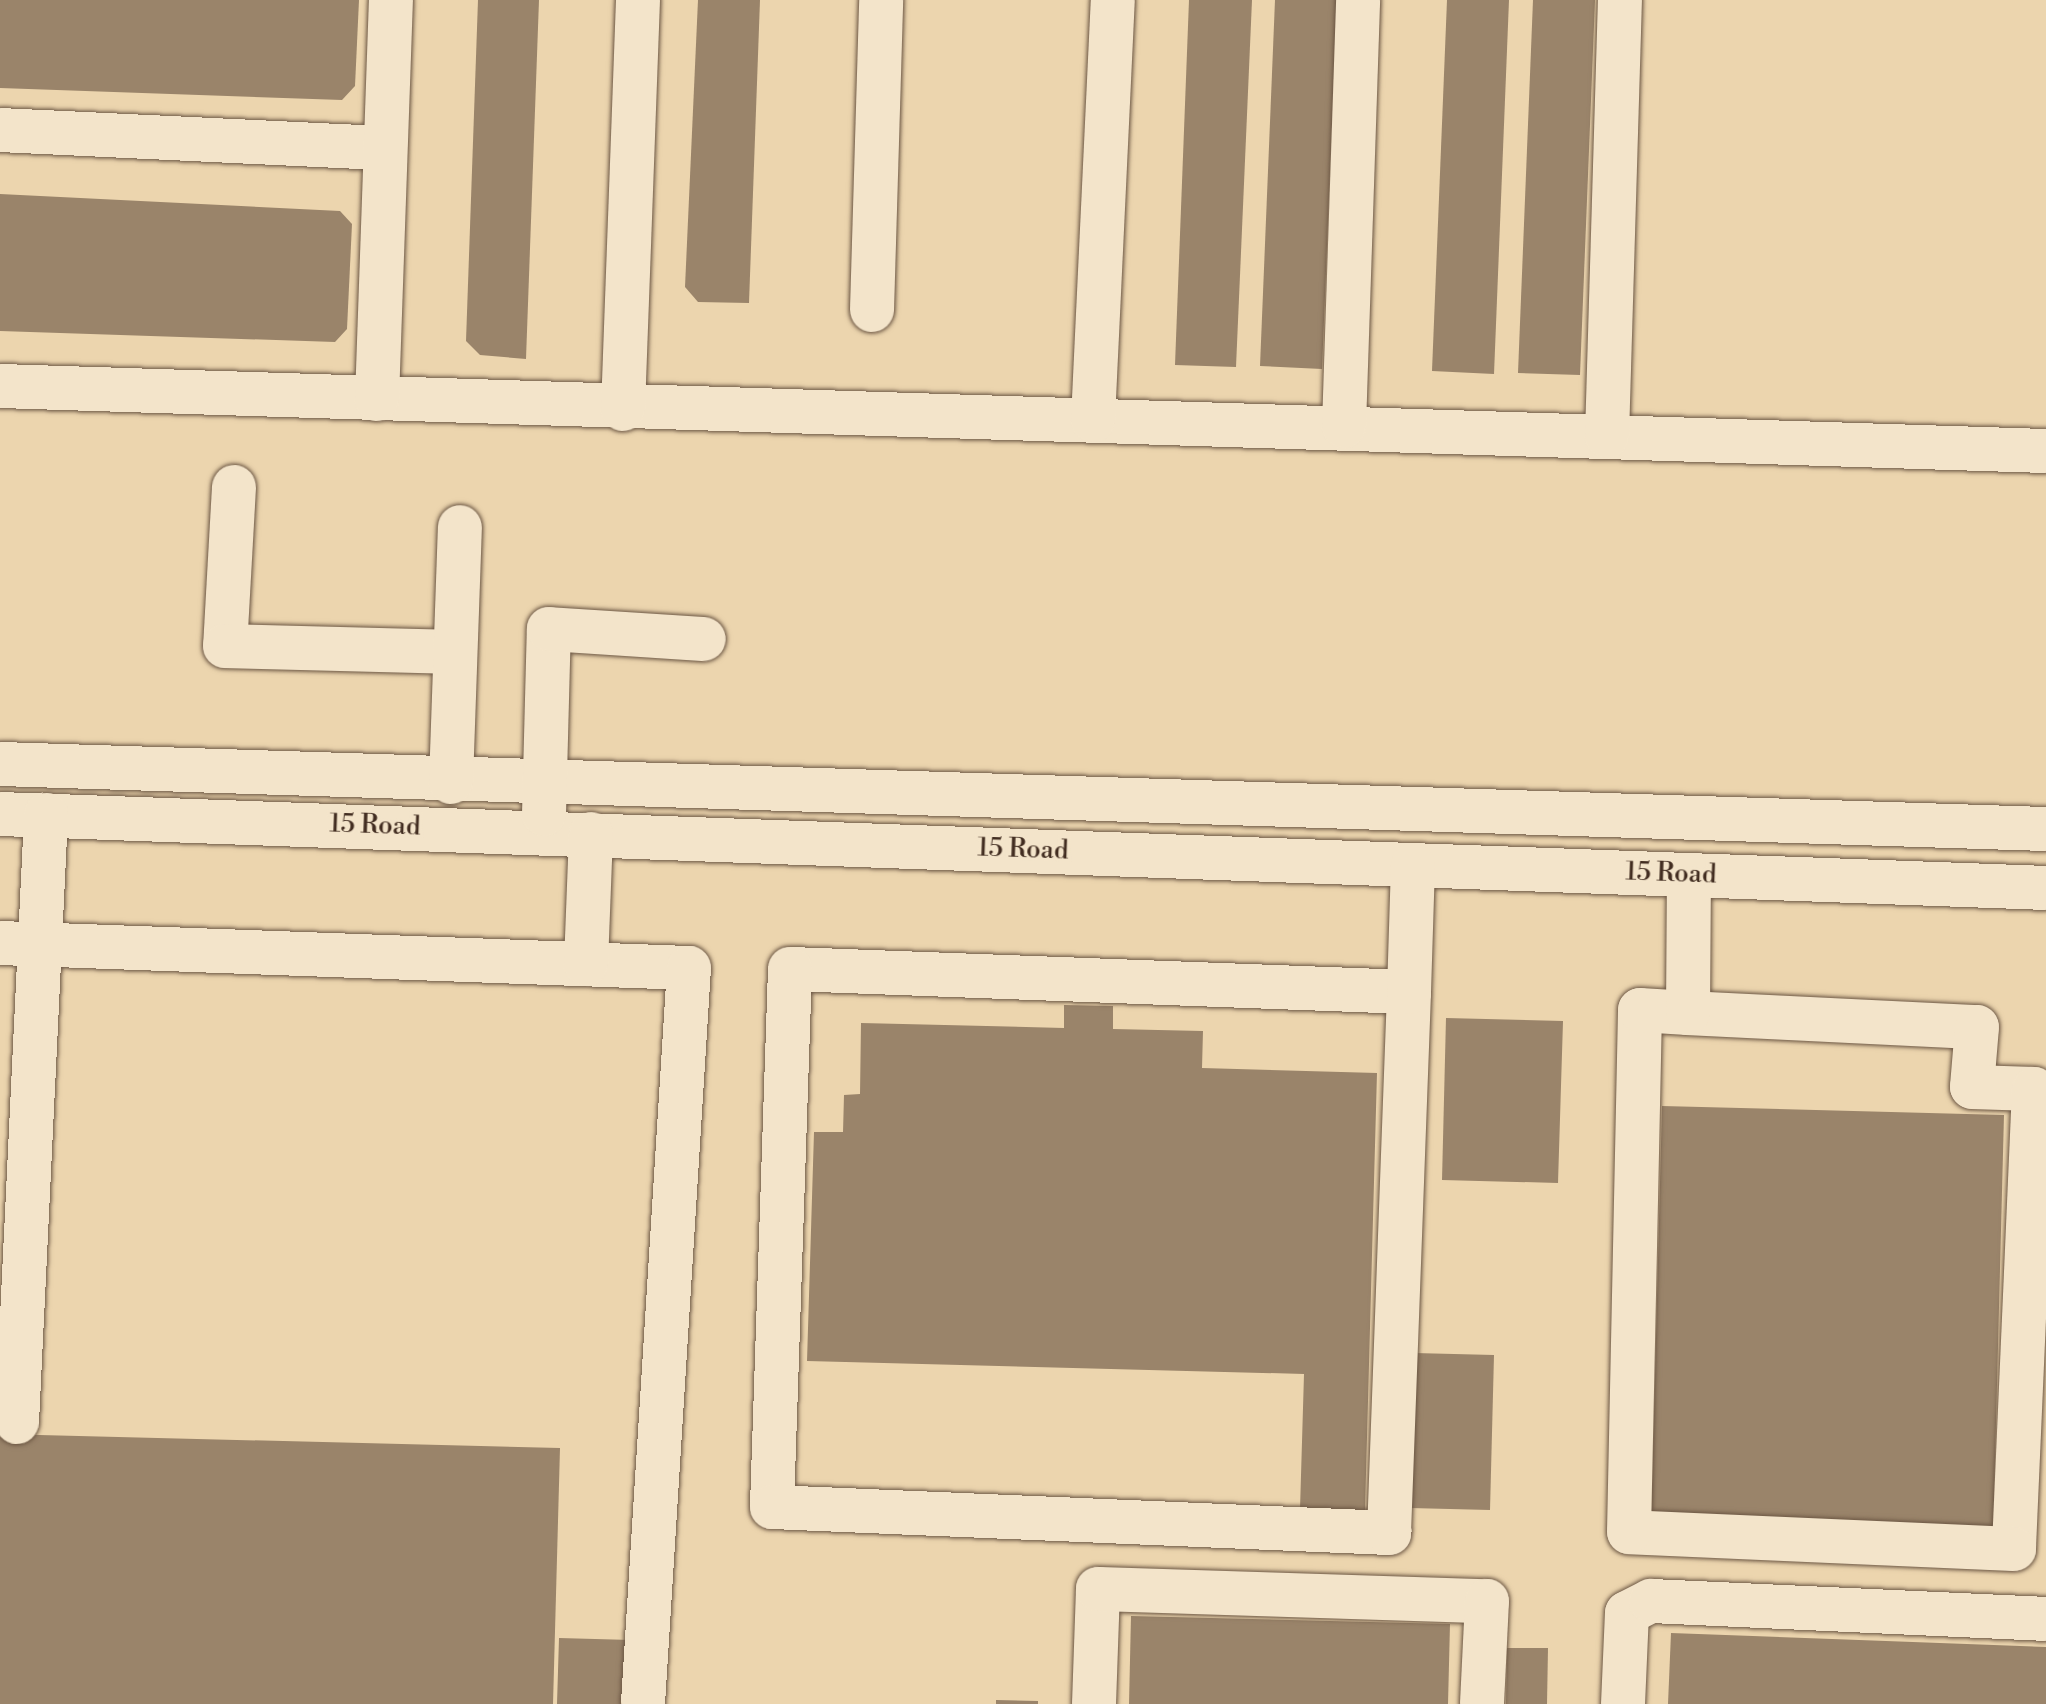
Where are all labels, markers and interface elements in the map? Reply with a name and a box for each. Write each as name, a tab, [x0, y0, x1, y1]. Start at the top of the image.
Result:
street label: 15 Road	[329, 809, 421, 843]
street label: 15 Road	[977, 833, 1069, 867]
street label: 15 Road	[1625, 857, 1717, 891]

